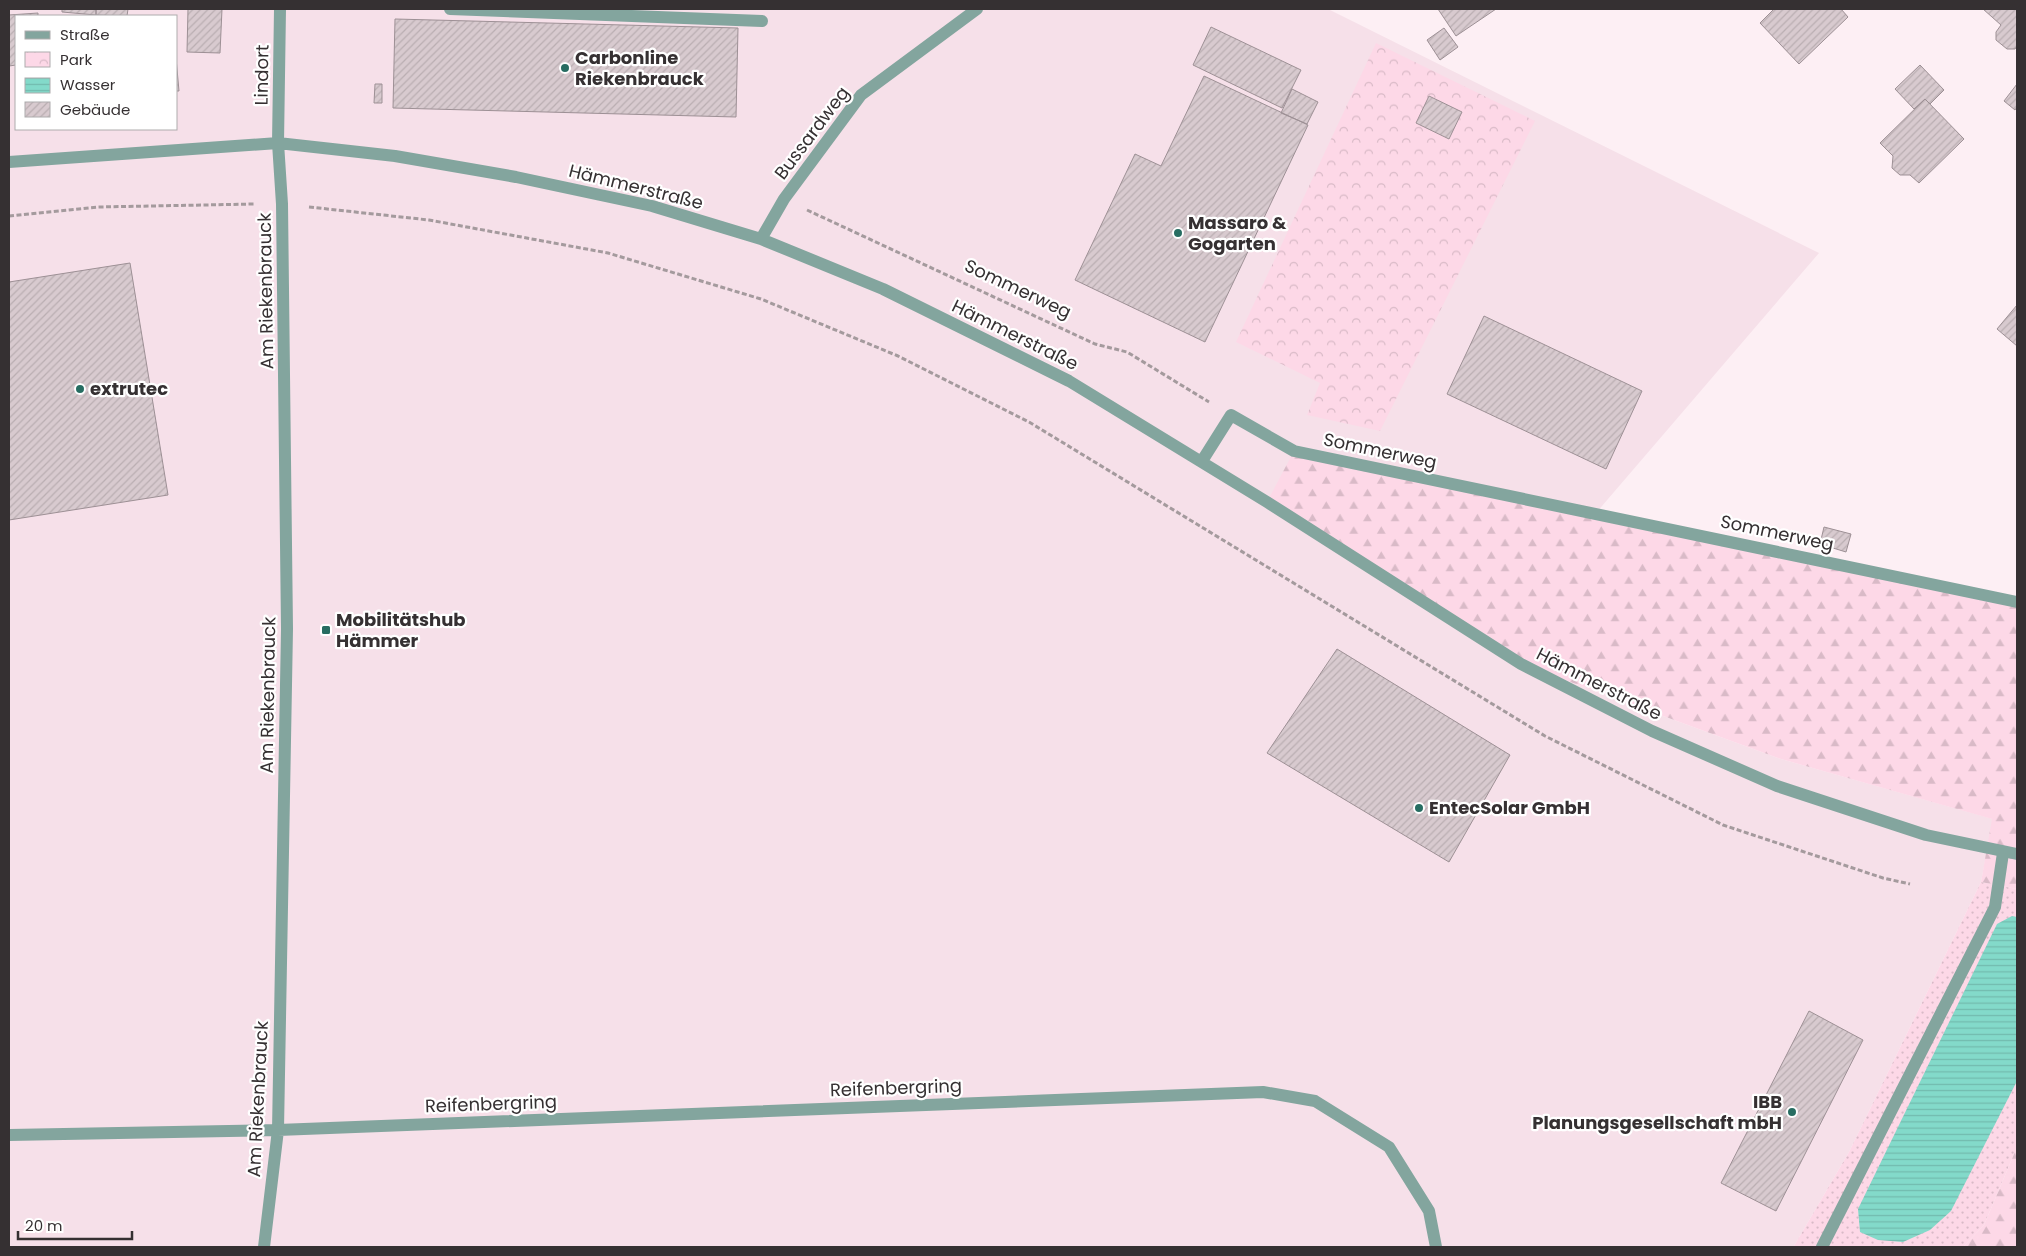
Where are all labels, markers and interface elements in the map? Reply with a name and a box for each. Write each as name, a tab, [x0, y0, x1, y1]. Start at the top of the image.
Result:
legend	[15, 15, 178, 130]
text: Straße	[60, 24, 110, 45]
street label: Lindort	[248, 44, 275, 106]
place label: Carbonline Riekenbrauck	[575, 45, 705, 91]
text: Park	[60, 49, 92, 70]
marker: Carbonline Riekenbrauck	[559, 62, 571, 74]
text: Wasser	[60, 74, 116, 95]
street label: Bussardweg	[768, 81, 855, 184]
text: Gebäude	[60, 99, 130, 120]
street label: Hämmerstraße	[566, 158, 706, 215]
place label: Massaro & Gogarten	[1188, 210, 1287, 256]
street label: Am Riekenbrauck	[252, 212, 279, 370]
marker: Massaro & Gogarten	[1172, 227, 1184, 239]
street label: Sommerweg	[961, 253, 1076, 324]
street label: Hämmerstraße	[948, 293, 1083, 376]
place label: extrutec	[90, 376, 168, 401]
marker: extrutec	[74, 383, 86, 395]
street label: Sommerweg	[1321, 426, 1439, 475]
street label: Sommerweg	[1718, 508, 1836, 557]
place label: Mobilitätshub Hämmer	[336, 607, 466, 653]
street label: Am Riekenbrauck	[254, 616, 281, 774]
marker: Mobilitätshub Hämmer	[320, 624, 332, 636]
street label: Hämmerstraße	[1532, 641, 1666, 726]
place label: EntecSolar GmbH	[1429, 795, 1590, 820]
marker: EntecSolar GmbH	[1413, 802, 1425, 814]
street label: Am Riekenbrauck	[241, 1019, 274, 1178]
street label: Reifenbergring	[829, 1073, 962, 1102]
street label: Reifenbergring	[424, 1089, 557, 1118]
place label: IBB Planungsgesellschaft mbH	[1532, 1089, 1782, 1135]
marker: IBB Planungsgesellschaft mbH	[1786, 1106, 1798, 1118]
scale bar	[18, 1208, 131, 1240]
text: 20 m	[25, 1215, 63, 1236]

